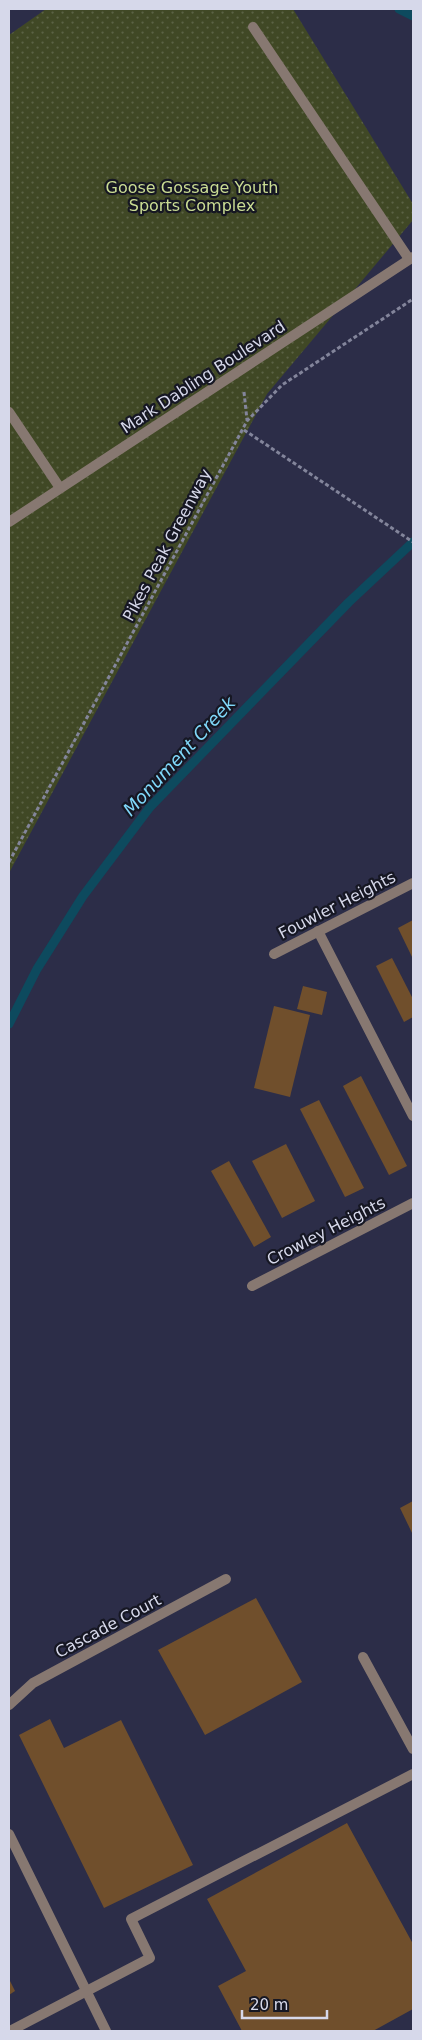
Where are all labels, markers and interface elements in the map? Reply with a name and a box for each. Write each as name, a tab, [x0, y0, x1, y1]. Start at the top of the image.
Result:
park label: Goose Gossage Youth Sports Complex	[106, 178, 278, 215]
street label: Mark Dabling Boulevard	[117, 317, 289, 437]
street label: Pikes Peak Greenway	[119, 466, 215, 624]
water label: Monument Creek	[119, 691, 241, 820]
street label: Fouwler Heights	[275, 867, 399, 943]
street label: Crowley Heights	[264, 1193, 388, 1269]
street label: Cascade Court	[52, 1590, 164, 1662]
scale bar	[242, 1988, 327, 2020]
text: 20 m	[250, 1996, 288, 2014]

